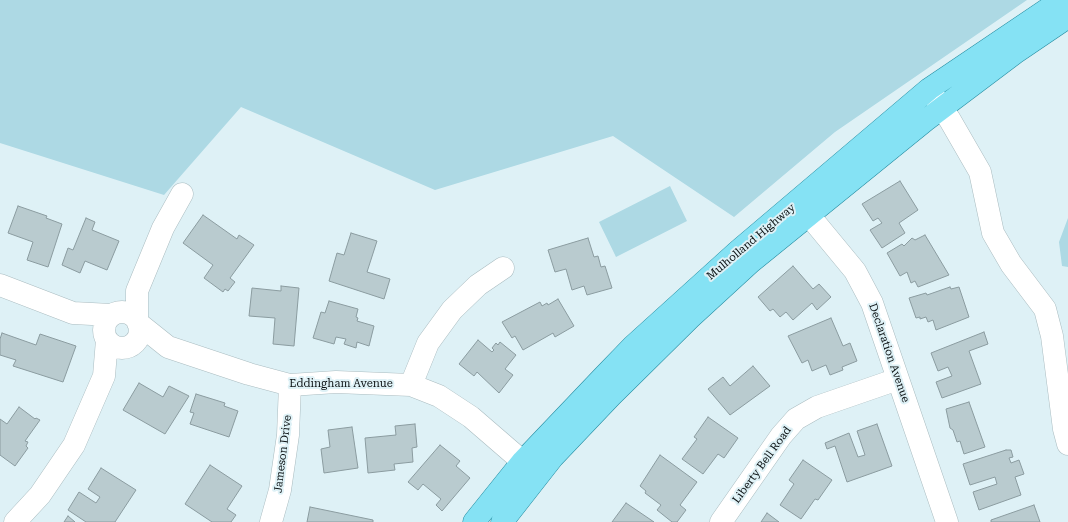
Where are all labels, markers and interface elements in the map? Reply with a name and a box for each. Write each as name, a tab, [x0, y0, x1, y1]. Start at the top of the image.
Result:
street label: Mulholland Highway	[704, 201, 798, 283]
street label: Declaration Avenue	[866, 302, 912, 404]
street label: Eddingham Avenue	[289, 377, 393, 391]
street label: Jameson Drive	[272, 414, 294, 494]
street label: Liberty Bell Road	[730, 424, 794, 506]

